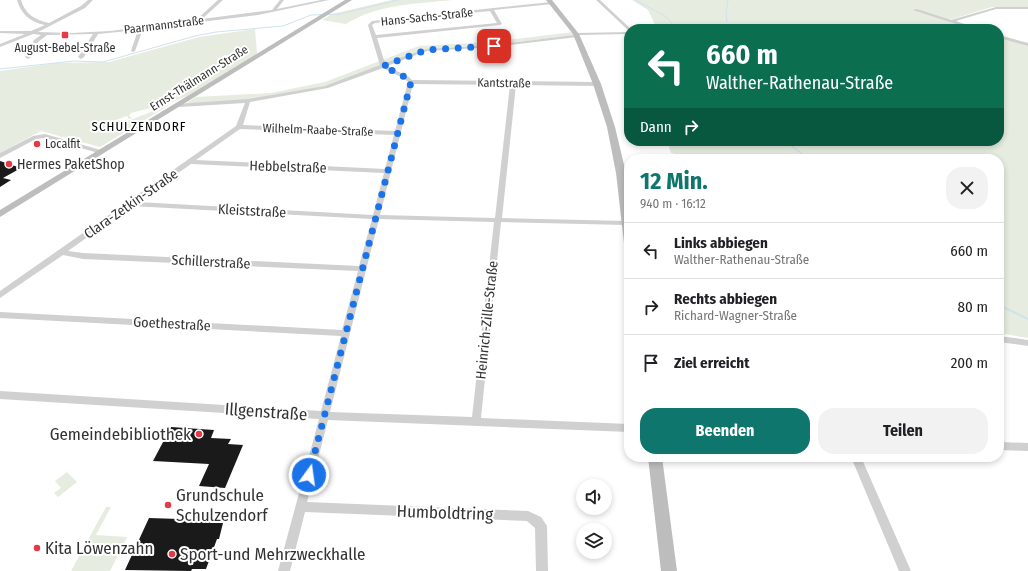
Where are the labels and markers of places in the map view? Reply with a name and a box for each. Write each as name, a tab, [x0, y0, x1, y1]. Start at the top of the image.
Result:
pin	[477, 29, 511, 63]
marker: August-Bebel-Straße	[60, 30, 70, 40]
place label: August-Bebel-Straße	[14, 41, 116, 55]
place label: Localfit	[45, 137, 81, 151]
marker: Localfit	[32, 139, 42, 149]
place label: Hermes PaketShop	[17, 156, 125, 173]
marker: Hermes PaketShop	[4, 159, 14, 169]
place label: Gemeindebibliothek	[50, 424, 191, 445]
marker: Gemeindebibliothek	[194, 429, 204, 439]
place label: Grundschule Schulzendorf	[176, 485, 269, 526]
marker: Grundschule Schulzendorf	[163, 500, 173, 510]
place label: Kita Löwenzahn	[45, 538, 153, 559]
marker: Kita Löwenzahn	[32, 543, 42, 553]
place label: Sport-und Mehrzweckhalle	[180, 544, 366, 565]
marker: Sport-und Mehrzweckhalle	[167, 549, 177, 559]

